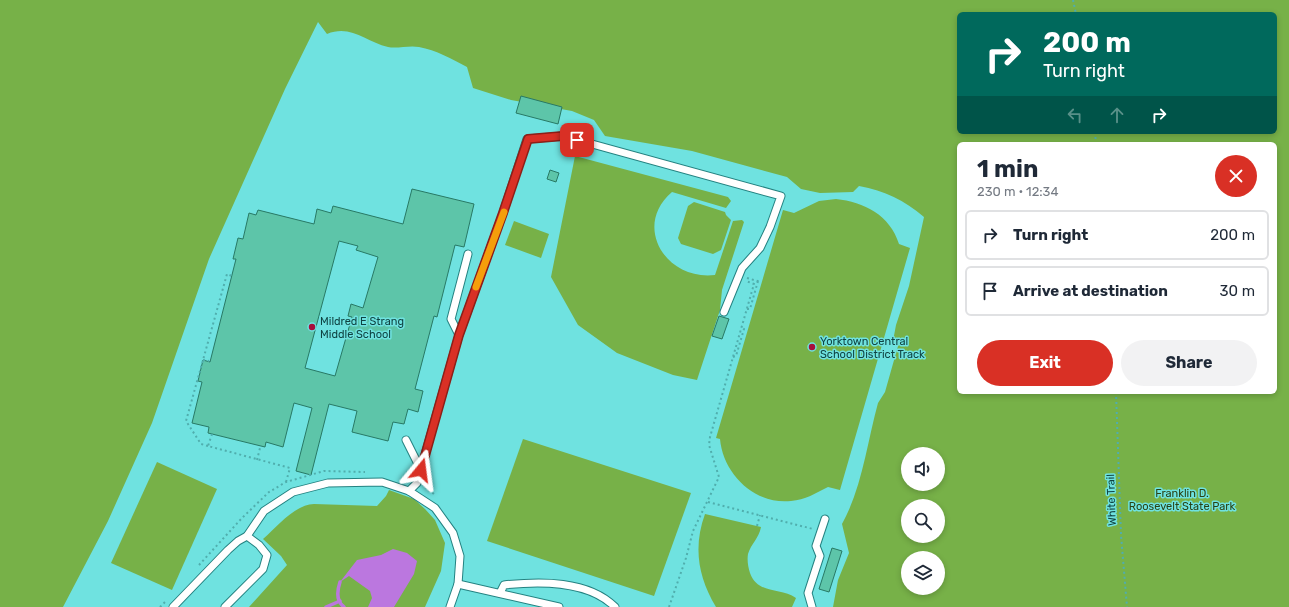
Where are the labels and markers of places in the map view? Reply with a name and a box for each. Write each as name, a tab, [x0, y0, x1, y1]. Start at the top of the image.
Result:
pin	[560, 123, 594, 157]
place label: Mildred E Strang Middle School	[320, 315, 404, 341]
marker: Mildred E Strang Middle School	[307, 322, 317, 332]
place label: Yorktown Central School District Track	[820, 335, 925, 361]
marker: Yorktown Central School District Track	[807, 342, 817, 352]

